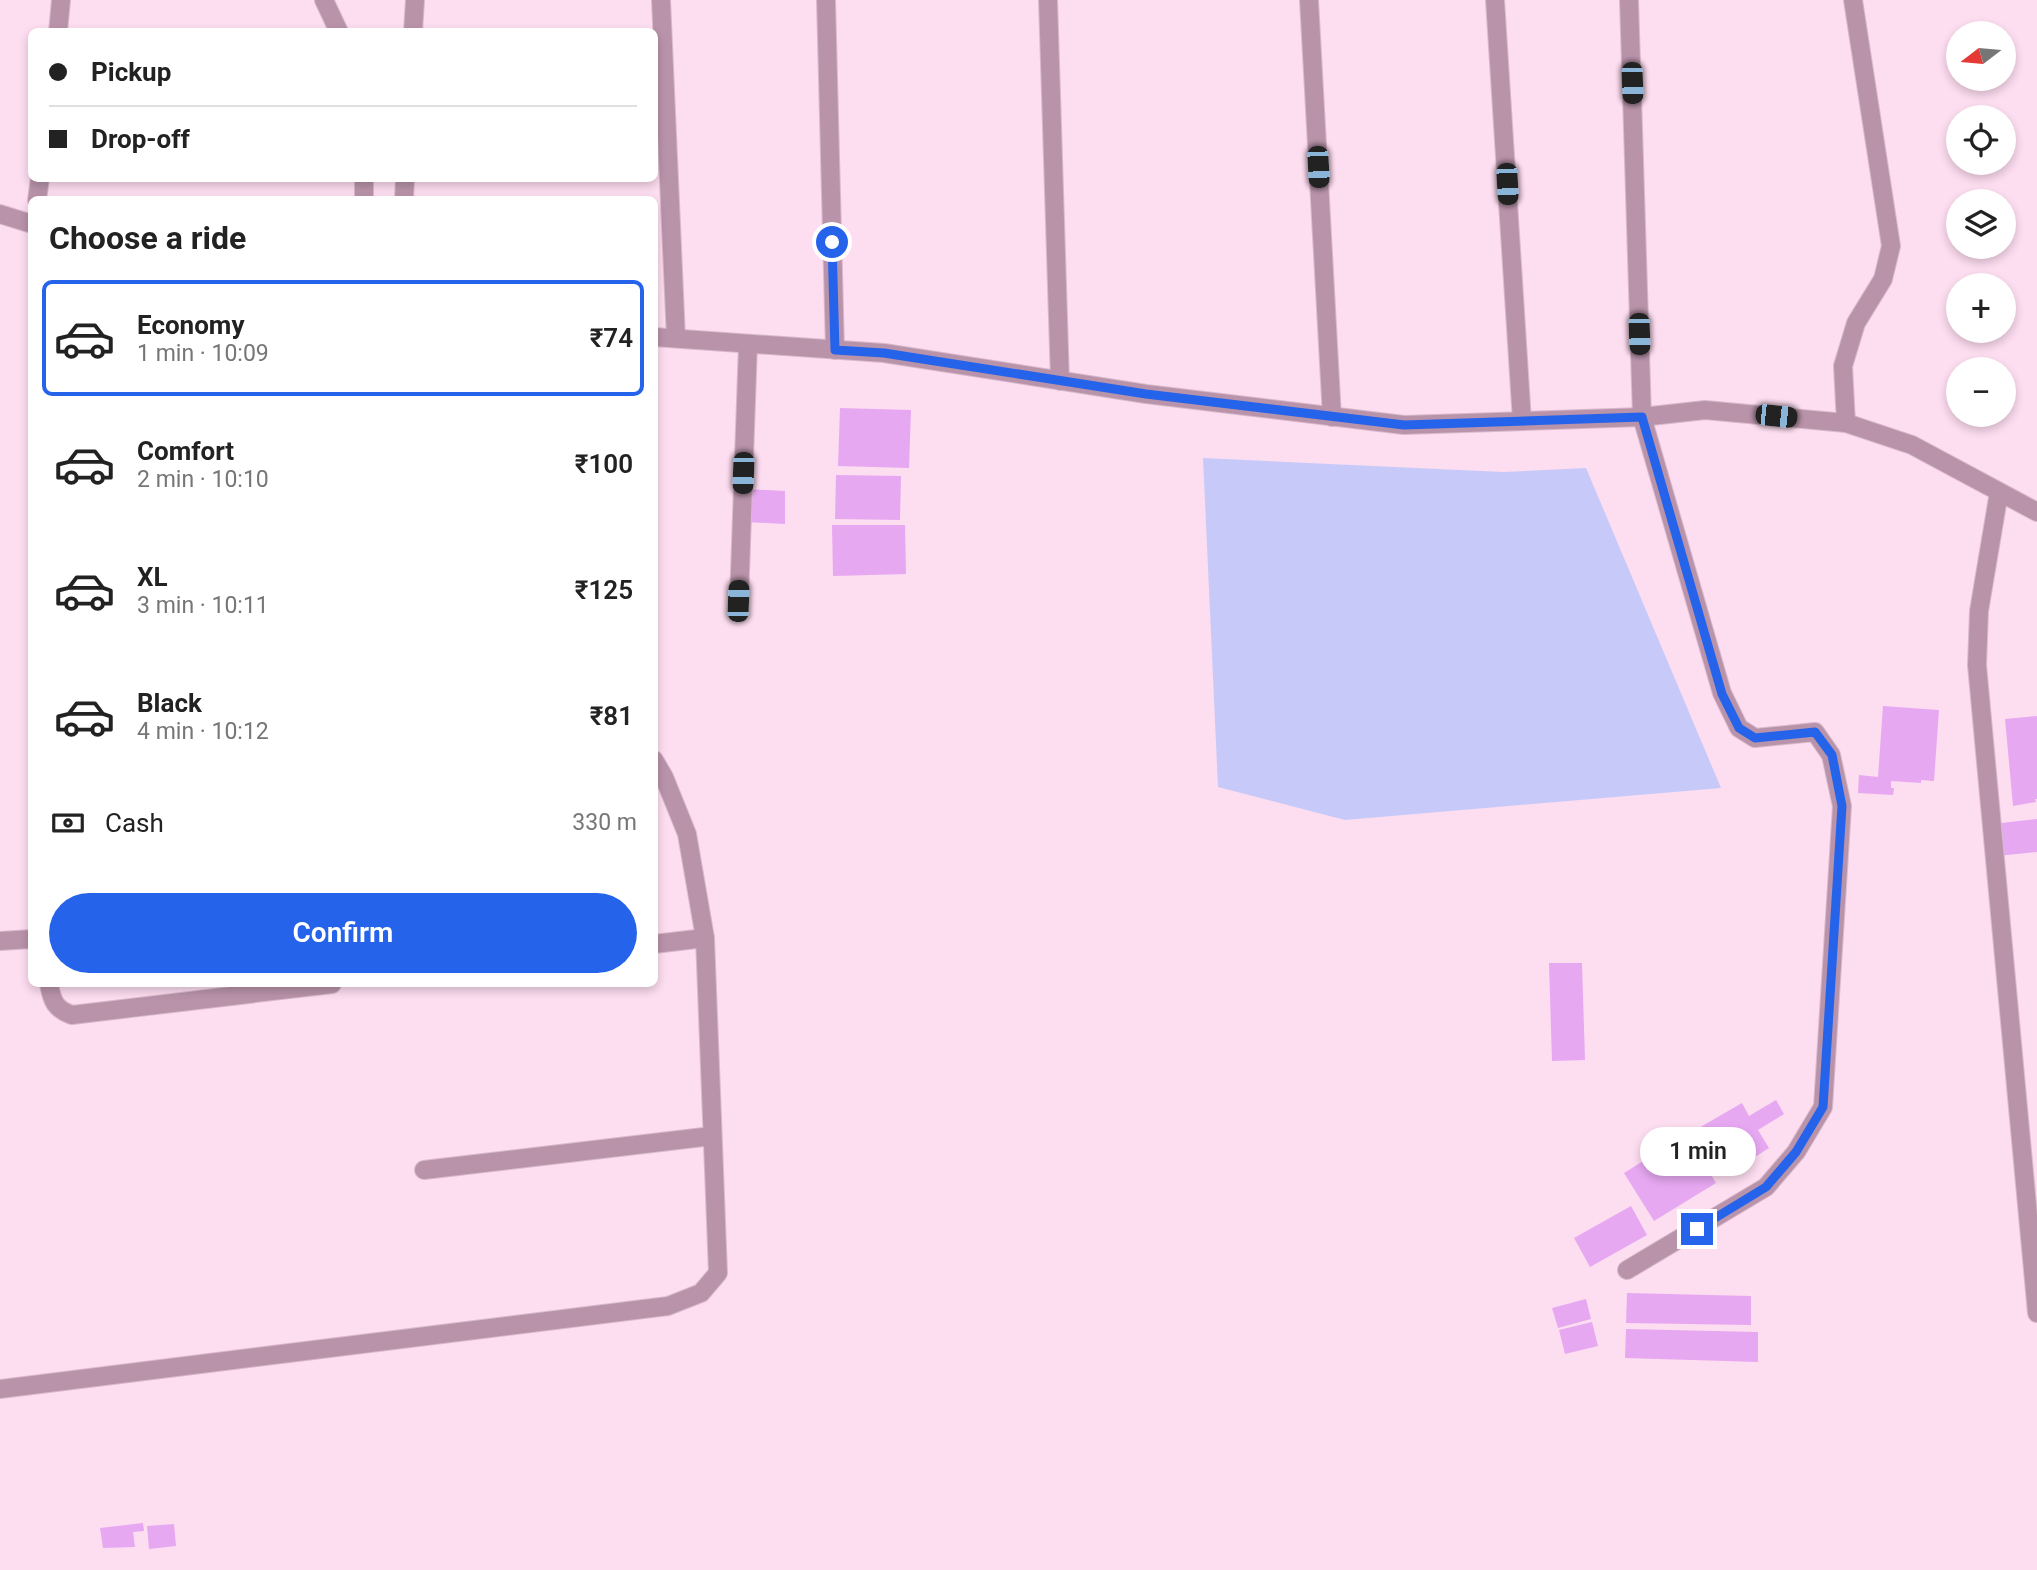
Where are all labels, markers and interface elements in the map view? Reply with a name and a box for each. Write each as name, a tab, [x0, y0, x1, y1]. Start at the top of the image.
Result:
north arrow	[1946, 21, 2016, 91]
map controls	[1946, 21, 2016, 427]
text: Pickup	[91, 57, 171, 87]
car	[1621, 62, 1644, 104]
button: locate	[1946, 105, 2016, 175]
text: Drop-off	[91, 124, 190, 154]
car	[1307, 145, 1330, 189]
car	[1496, 162, 1519, 206]
button: layers	[1946, 189, 2016, 259]
text: Choose a ride	[49, 219, 246, 257]
route start	[816, 226, 848, 258]
button: +	[1946, 273, 2016, 343]
icon: car	[53, 307, 116, 370]
text: Economy	[137, 310, 244, 340]
car	[1628, 313, 1651, 355]
text: ₹74	[590, 323, 633, 353]
text: 1 min · 10:09	[137, 340, 269, 367]
button: −	[1946, 357, 2016, 427]
car	[1755, 403, 1798, 429]
icon: car	[53, 433, 116, 496]
text: Comfort	[137, 436, 234, 466]
text: ₹100	[575, 449, 633, 479]
car	[732, 452, 755, 494]
text: 2 min · 10:10	[137, 466, 269, 493]
icon: car	[53, 559, 116, 622]
text: XL	[137, 562, 168, 592]
text: ₹125	[575, 575, 633, 605]
car	[727, 580, 750, 622]
text: 3 min · 10:11	[137, 592, 269, 619]
icon: car	[53, 685, 116, 748]
text: Black	[137, 688, 202, 718]
text: ₹81	[590, 701, 633, 731]
text: 4 min · 10:12	[137, 718, 269, 745]
icon: cash	[49, 804, 87, 842]
text: Cash	[105, 808, 164, 838]
text: 330 m	[572, 809, 637, 836]
button: Confirm	[49, 893, 637, 973]
callout: 1 min	[1639, 1128, 1755, 1176]
text: 1 min	[1669, 1138, 1727, 1165]
route end	[1681, 1213, 1713, 1245]

